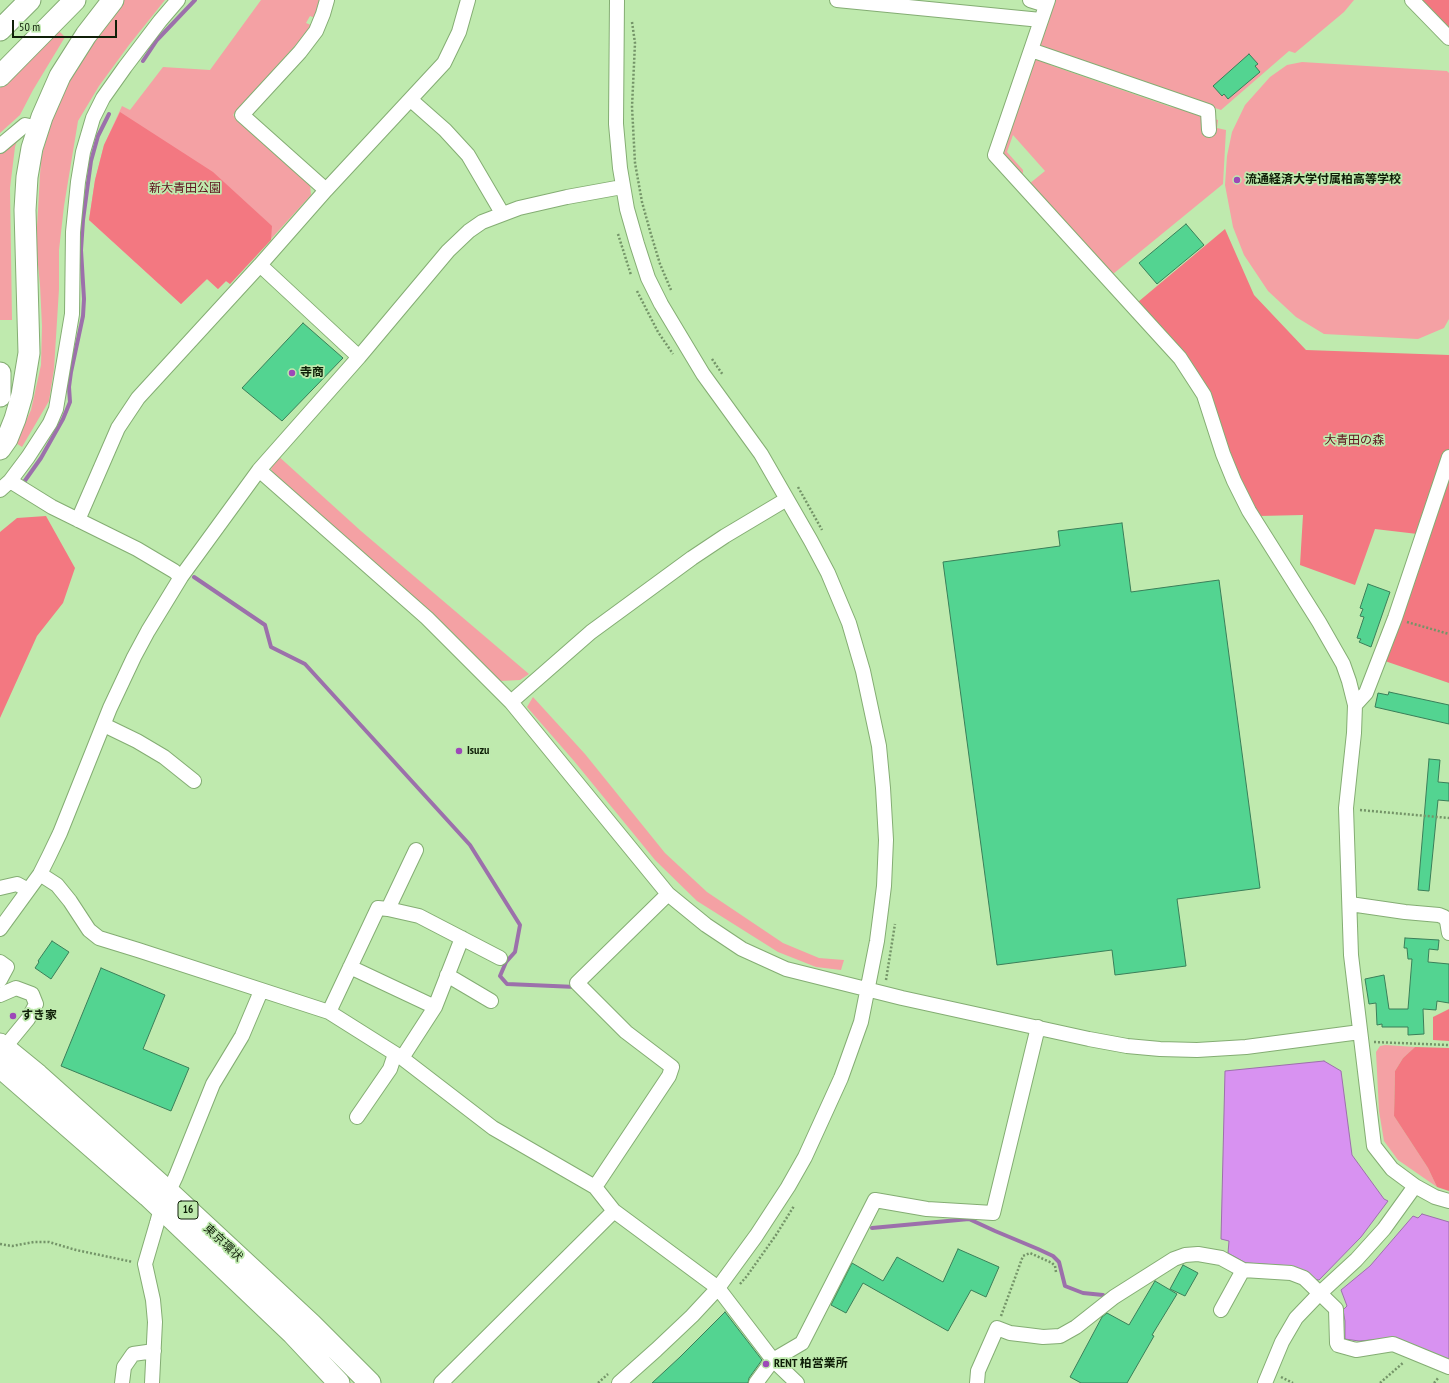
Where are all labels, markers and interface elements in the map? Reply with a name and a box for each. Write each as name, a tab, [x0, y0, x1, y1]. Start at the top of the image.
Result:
scale bar	[14, 12, 119, 38]
text: 50 m	[19, 19, 40, 34]
place label: 流通経済大学付属柏高等学校	[1245, 173, 1401, 187]
marker: 流通経済大学付属柏高等学校	[1232, 175, 1242, 185]
park label: 新大青田公園	[149, 182, 221, 196]
place label: 寺商	[300, 366, 324, 380]
marker: 寺商	[287, 368, 297, 378]
park label: 大青田の森	[1324, 434, 1384, 448]
place label: Isuzu	[467, 744, 489, 758]
marker: Isuzu	[454, 746, 464, 756]
place label: すき家	[21, 1009, 57, 1023]
marker: すき家	[8, 1011, 18, 1021]
road number: 16	[178, 1201, 198, 1219]
street label: 東京環状	[201, 1221, 245, 1265]
place label: RENT 柏営業所	[774, 1357, 848, 1371]
marker: RENT 柏営業所	[761, 1359, 771, 1369]

